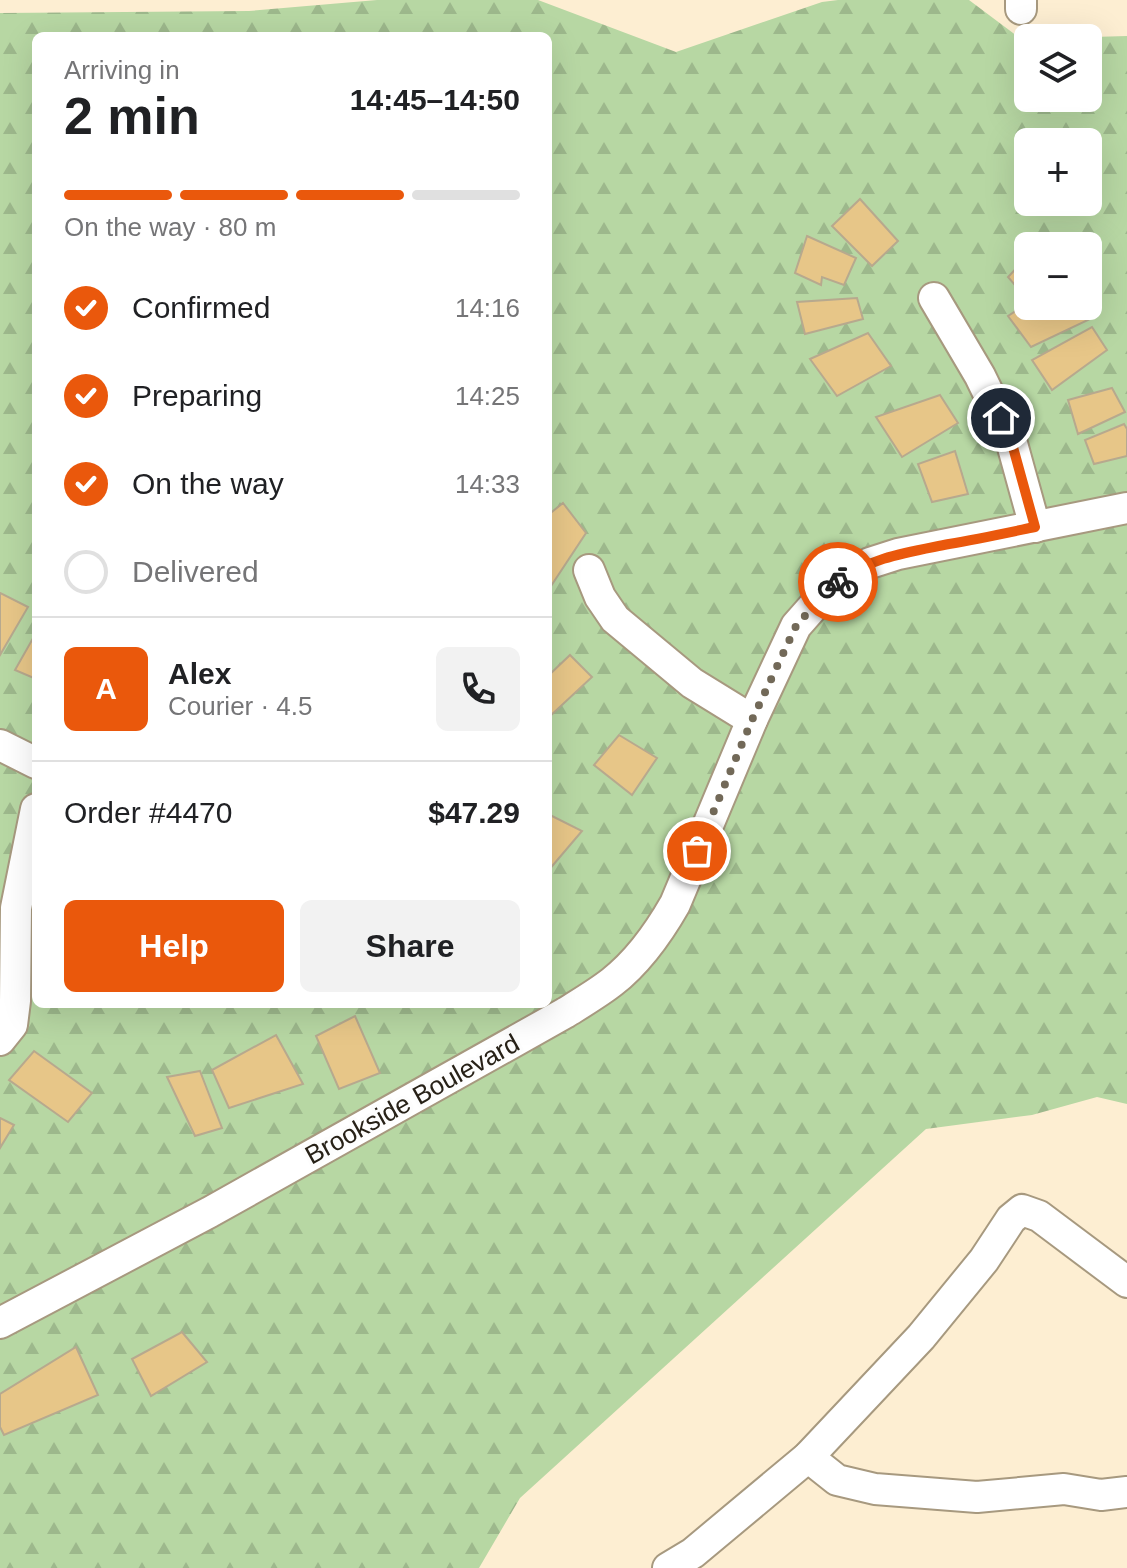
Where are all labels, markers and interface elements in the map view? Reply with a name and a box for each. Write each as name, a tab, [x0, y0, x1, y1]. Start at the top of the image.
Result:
map controls	[1014, 24, 1102, 320]
button: layers	[1014, 24, 1102, 112]
text: Arriving in	[64, 55, 180, 85]
text: 14:45–14:50	[350, 83, 520, 116]
text: 2 min	[64, 87, 200, 145]
button: +	[1014, 128, 1102, 216]
text: On the way · 80 m	[64, 212, 276, 242]
button: −	[1014, 232, 1102, 320]
icon: check	[64, 286, 108, 330]
text: Confirmed	[132, 291, 270, 324]
text: 14:16	[455, 293, 520, 323]
icon: check	[64, 374, 108, 418]
text: Preparing	[132, 379, 262, 412]
text: 14:25	[455, 381, 520, 411]
pin	[967, 384, 1035, 452]
icon: home	[979, 396, 1023, 440]
icon: check	[64, 462, 108, 506]
text: On the way	[132, 467, 284, 500]
text: 14:33	[455, 469, 520, 499]
courier	[798, 542, 878, 622]
text: Delivered	[132, 555, 259, 588]
icon: bike	[816, 560, 860, 604]
button: phone	[436, 647, 520, 731]
text: Alex	[168, 657, 231, 690]
text: A	[95, 672, 117, 705]
text: Courier · 4.5	[168, 691, 313, 721]
text: Order #4470	[64, 796, 232, 829]
text: $47.29	[428, 796, 520, 829]
pin	[663, 817, 731, 885]
icon: bag	[675, 829, 719, 873]
button: Help	[64, 900, 284, 992]
button: Share	[300, 900, 520, 992]
street label: Brookside Boulevard	[300, 1028, 524, 1170]

